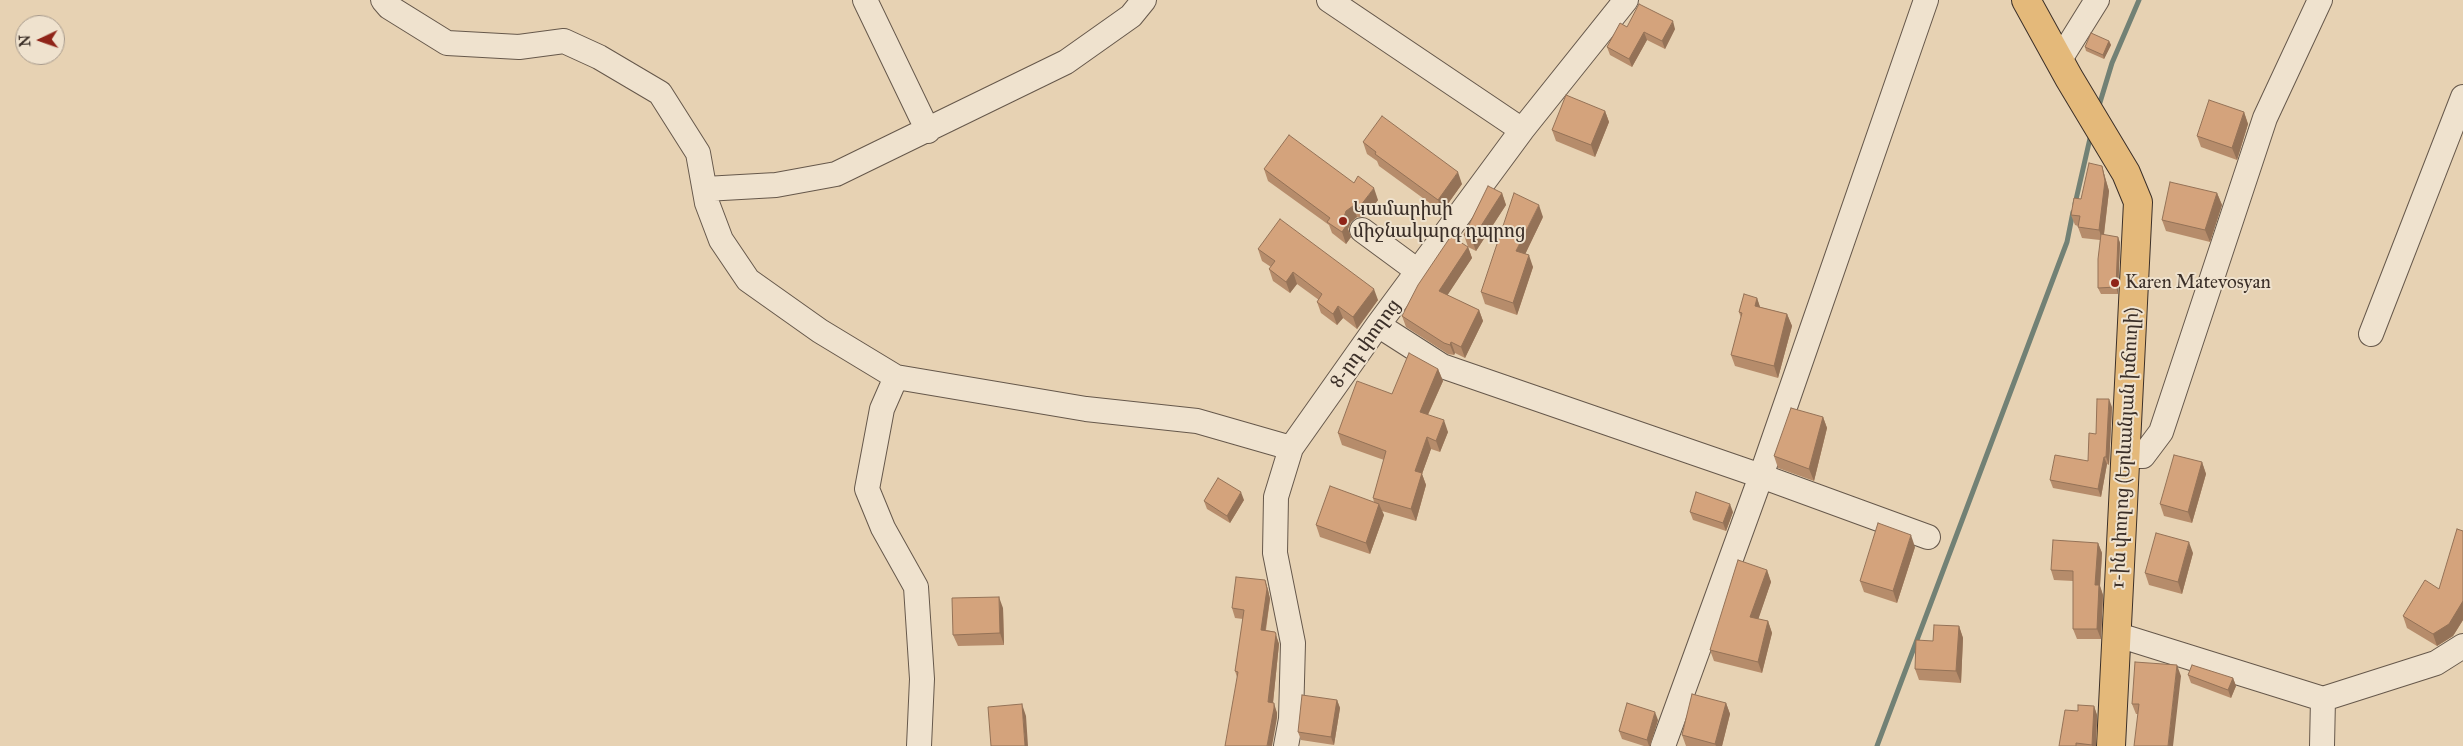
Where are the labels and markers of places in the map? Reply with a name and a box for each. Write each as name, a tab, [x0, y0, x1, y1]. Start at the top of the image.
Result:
place label: Կամարիսի միջնակարգ դպրոց	[1353, 199, 1526, 243]
marker: Կամարիսի միջնակարգ դպրոց	[1337, 215, 1349, 227]
place label: Karen Matevosyan	[2125, 272, 2271, 294]
marker: Karen Matevosyan	[2109, 277, 2121, 289]

